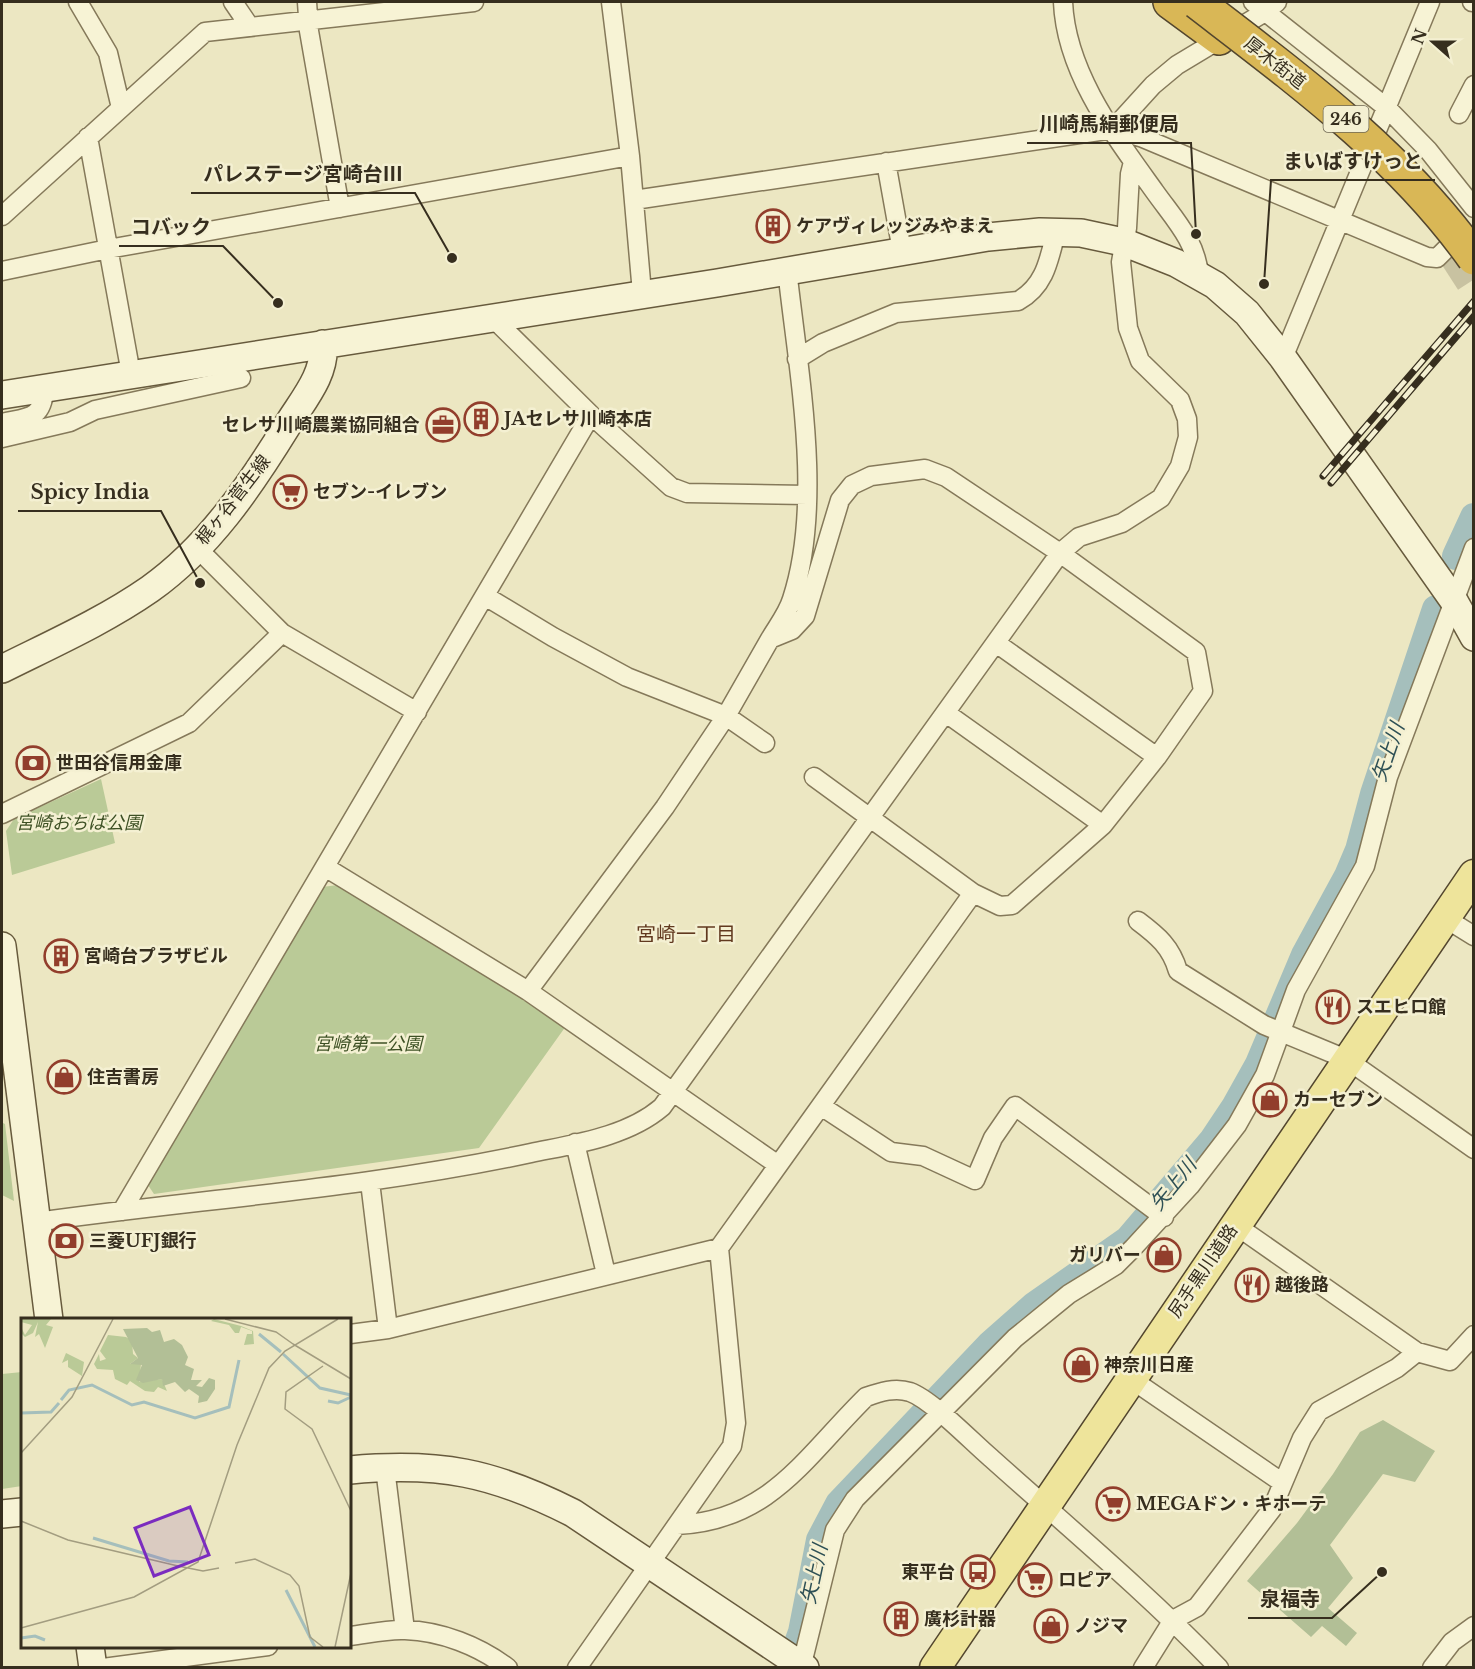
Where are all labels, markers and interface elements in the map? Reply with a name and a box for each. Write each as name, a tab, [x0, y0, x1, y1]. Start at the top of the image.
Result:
north arrow	[1403, 12, 1463, 72]
text: N	[1407, 26, 1431, 47]
street label: 厚木街道	[1240, 32, 1310, 94]
callout: 川崎馬絹郵便局	[1027, 105, 1191, 143]
road number: 246	[1324, 106, 1368, 132]
text: 川崎馬絹郵便局	[1039, 112, 1179, 136]
callout: まいばすけっと	[1271, 142, 1435, 180]
text: まいばすけっと	[1283, 149, 1423, 173]
callout: パレステージ宮崎台Ⅲ	[191, 155, 415, 193]
text: パレステージ宮崎台Ⅲ	[203, 162, 403, 186]
callout: コバック	[119, 208, 223, 246]
building icon: ケアヴィレッジみやまえ	[755, 208, 791, 244]
text: コバック	[131, 215, 211, 239]
place label: ケアヴィレッジみやまえ	[796, 215, 994, 237]
building icon: JAセレサ川崎本店	[463, 401, 499, 437]
office icon: セレサ川崎農業協同組合	[425, 407, 461, 443]
place label: JAセレサ川崎本店	[500, 408, 652, 430]
place label: セレサ川崎農業協同組合	[222, 414, 420, 436]
street label: 梶ヶ谷菅生線	[191, 451, 275, 549]
callout: Spicy India	[18, 473, 161, 511]
supermarket icon: セブン-イレブン	[272, 474, 308, 510]
text: Spicy India	[31, 480, 150, 504]
place label: セブン-イレブン	[313, 481, 447, 503]
water label: 矢上川	[1367, 718, 1410, 784]
bank icon: 世田谷信用金庫	[15, 745, 51, 781]
place label: 世田谷信用金庫	[56, 752, 182, 774]
park label: 宮崎おちば公園	[16, 812, 145, 834]
district label: 宮崎一丁目	[636, 922, 736, 946]
building icon: 宮崎台プラザビル	[43, 938, 79, 974]
place label: 宮崎台プラザビル	[84, 945, 228, 967]
restaurant icon: スエヒロ館	[1315, 989, 1351, 1025]
place label: スエヒロ館	[1356, 996, 1446, 1018]
park label: 宮崎第一公園	[314, 1033, 425, 1055]
shop icon: 住吉書房	[46, 1059, 82, 1095]
place label: 住吉書房	[87, 1066, 159, 1088]
shop icon: カーセブン	[1252, 1082, 1288, 1118]
place label: カーセブン	[1293, 1089, 1383, 1111]
water label: 矢上川	[1145, 1152, 1202, 1215]
street label: 尻手黒川道路	[1164, 1220, 1242, 1322]
bank icon: 三菱UFJ銀行	[48, 1223, 84, 1259]
place label: 三菱UFJ銀行	[89, 1230, 197, 1252]
shop icon: ガリバー	[1146, 1237, 1182, 1273]
place label: ガリバー	[1069, 1244, 1141, 1266]
restaurant icon: 越後路	[1234, 1267, 1270, 1303]
place label: 越後路	[1275, 1274, 1329, 1296]
inset map	[21, 1318, 351, 1648]
shop icon: 神奈川日産	[1063, 1347, 1099, 1383]
place label: 神奈川日産	[1104, 1354, 1194, 1376]
supermarket icon: MEGAドン・キホーテ	[1095, 1486, 1131, 1522]
place label: MEGAドン・キホーテ	[1136, 1493, 1326, 1515]
water label: 矢上川	[796, 1540, 832, 1606]
bus stop icon: 東平台	[960, 1554, 996, 1590]
place label: 東平台	[901, 1561, 955, 1583]
supermarket icon: ロピア	[1017, 1562, 1053, 1598]
place label: ロピア	[1058, 1569, 1112, 1591]
callout: 泉福寺	[1248, 1580, 1332, 1618]
text: 泉福寺	[1260, 1587, 1320, 1611]
building icon: 廣杉計器	[883, 1601, 919, 1637]
place label: 廣杉計器	[924, 1608, 996, 1630]
shop icon: ノジマ	[1033, 1608, 1069, 1644]
place label: ノジマ	[1074, 1615, 1128, 1637]

